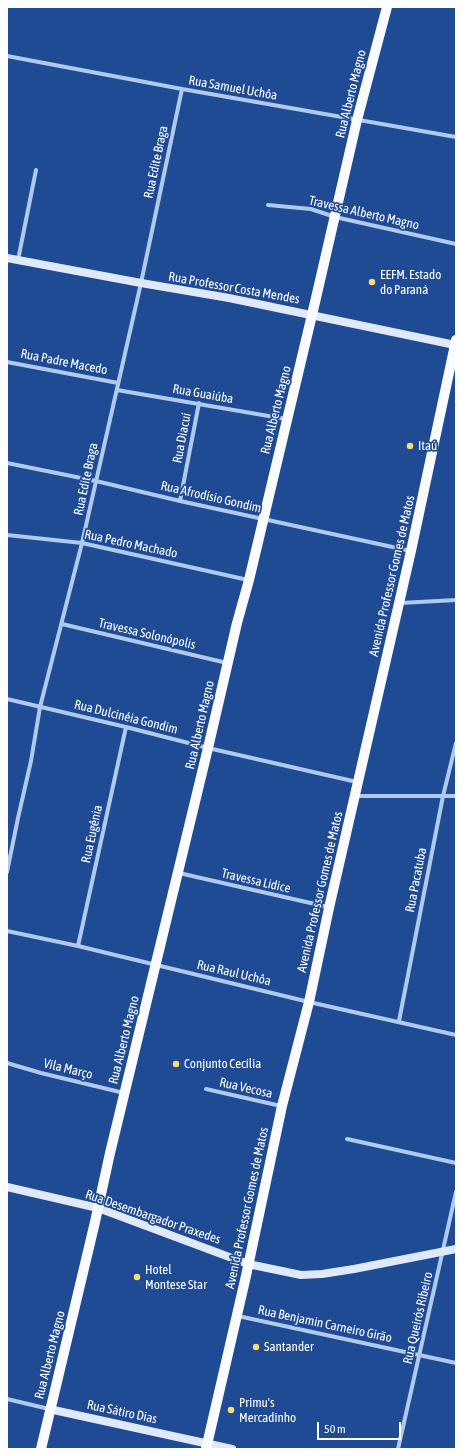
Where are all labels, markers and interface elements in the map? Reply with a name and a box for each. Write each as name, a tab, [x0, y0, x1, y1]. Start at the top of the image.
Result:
street label: Rua Alberto Magno	[332, 48, 370, 140]
street label: Rua Samuel Uchôa	[187, 73, 279, 103]
street label: Rua Edite Braga	[141, 124, 171, 200]
street label: Travessa Alberto Magno	[307, 193, 421, 233]
place label: EEFM. Estado do Paraná	[380, 267, 441, 298]
street label: Rua Professor Costa Mendes	[167, 269, 301, 307]
marker: EEFM. Estado do Paraná	[367, 277, 377, 287]
street label: Rua Padre Macedo	[19, 346, 109, 378]
street label: Rua Alberto Magno	[257, 364, 295, 456]
street label: Rua Guaiúba	[171, 381, 235, 407]
street label: Rua Diacuí	[169, 411, 195, 465]
place label: Itaú	[418, 438, 437, 454]
street label: Rua Edite Braga	[71, 441, 101, 517]
marker: Itaú	[405, 441, 415, 451]
street label: Rua Afrodísio Gondim	[159, 478, 263, 516]
street label: Avenida Professor Gomes de Matos	[366, 494, 418, 658]
street label: Rua Pedro Machado	[83, 527, 179, 561]
street label: Travessa Solonópolis	[97, 615, 197, 653]
street label: Rua Alberto Magno	[182, 679, 218, 771]
street label: Rua Dulcinéia Gondim	[73, 697, 179, 737]
street label: Rua Eugênia	[78, 804, 106, 864]
street label: Avenida Professor Gomes de Matos	[294, 810, 346, 974]
street label: Rua Pacatuba	[402, 846, 430, 914]
street label: Travessa Lidice	[220, 865, 292, 897]
street label: Rua Raul Uchôa	[195, 957, 273, 989]
street label: Rua Alberto Magno	[105, 994, 143, 1086]
street label: Vila Março	[42, 1055, 94, 1083]
place label: Conjunto Cecília	[184, 1056, 261, 1072]
marker: Conjunto Cecília	[171, 1059, 181, 1069]
street label: Rua Vecosa	[218, 1074, 274, 1102]
street label: Avenida Professor Gomes de Matos	[222, 1126, 272, 1290]
street label: Rua Desembargador Praxedes	[83, 1186, 223, 1248]
place label: Hotel Montese Star	[145, 1262, 207, 1293]
street label: Rua Queirós Ribeiro	[400, 1270, 436, 1366]
marker: Hotel Montese Star	[132, 1272, 142, 1282]
street label: Rua Benjamin Carneiro Girão	[257, 1302, 393, 1346]
street label: Rua Alberto Magno	[31, 1309, 69, 1401]
place label: Santander	[264, 1339, 314, 1355]
marker: Santander	[251, 1342, 261, 1352]
place label: Primu's Mercadinho	[239, 1395, 296, 1426]
street label: Rua Sátiro Dias	[85, 1397, 159, 1427]
marker: Primu's Mercadinho	[226, 1405, 236, 1415]
scale bar	[319, 1414, 403, 1440]
text: 50 m	[324, 1422, 346, 1436]

